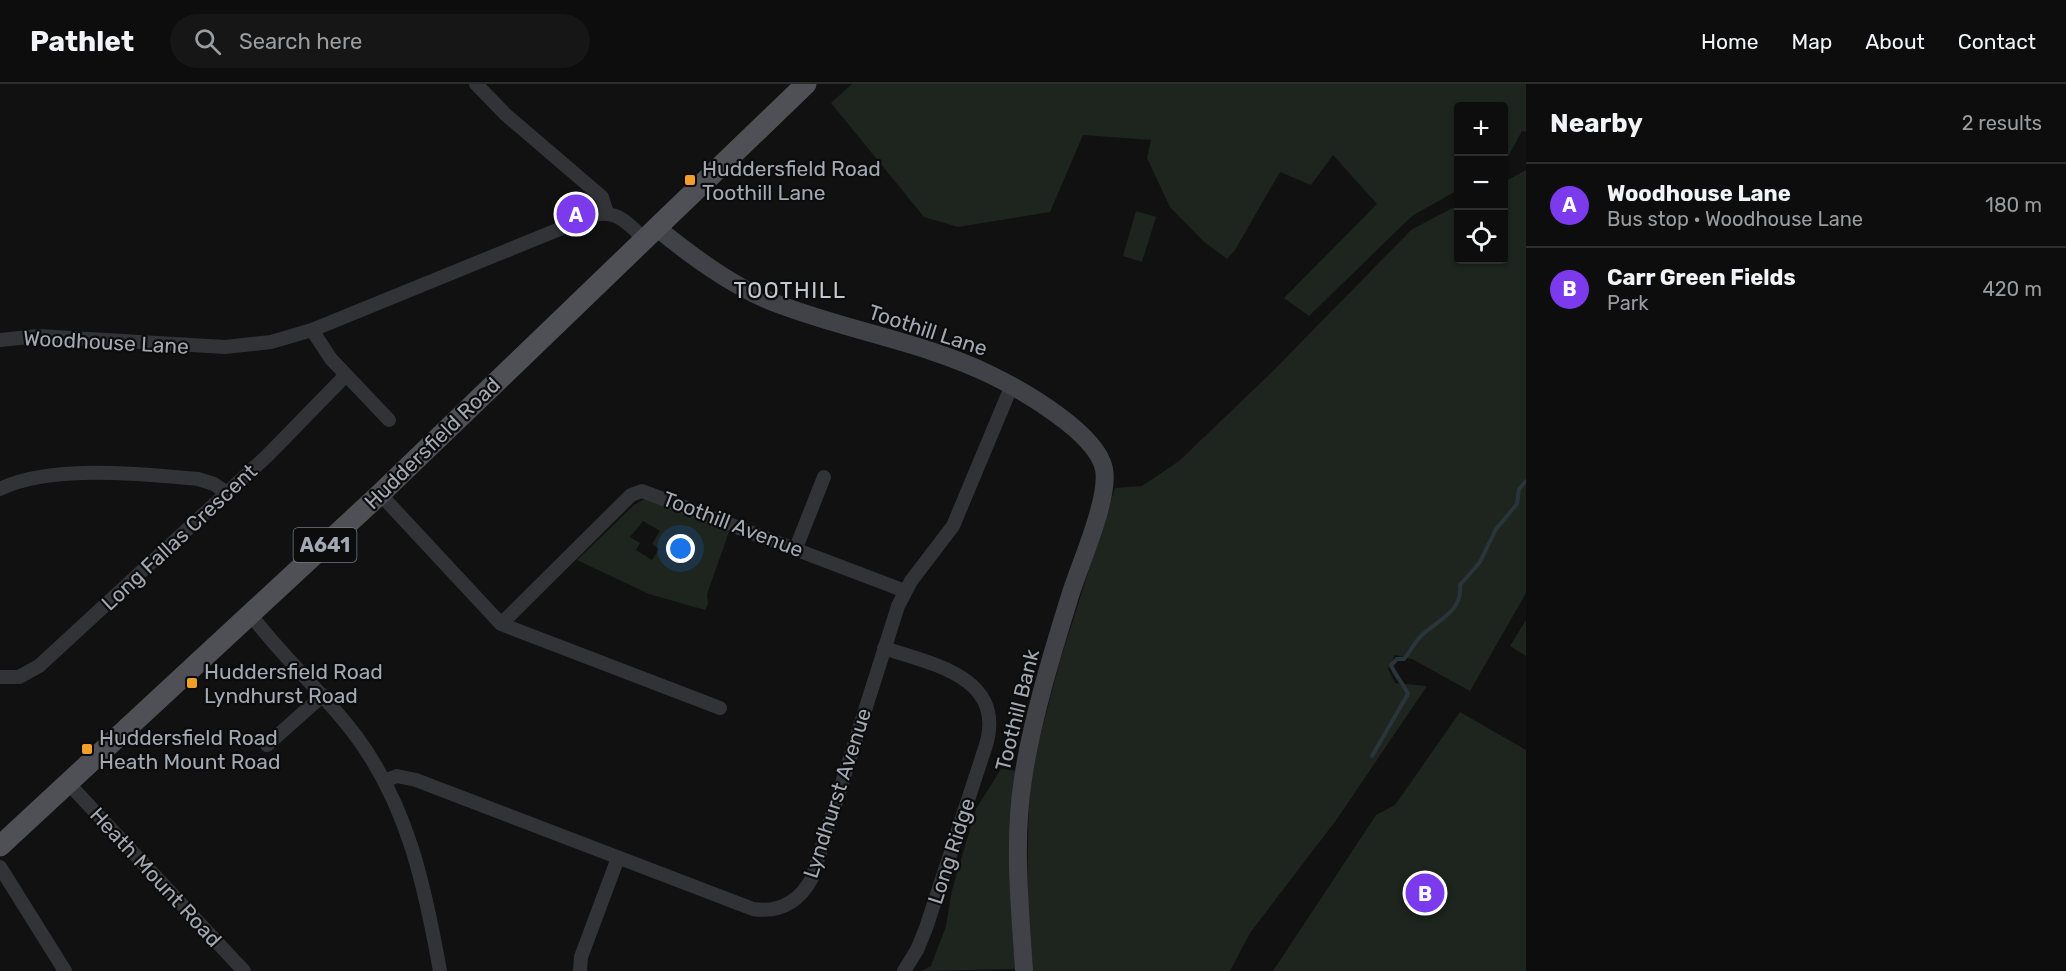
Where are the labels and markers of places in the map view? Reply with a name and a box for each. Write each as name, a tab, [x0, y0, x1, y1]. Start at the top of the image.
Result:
place label: Huddersfield Road Toothill Lane	[702, 156, 881, 205]
marker: Huddersfield Road Toothill Lane	[683, 173, 697, 187]
pin: A	[556, 192, 596, 236]
place label: Huddersfield Road Lyndhurst Road	[204, 659, 383, 708]
marker: Huddersfield Road Lyndhurst Road	[185, 676, 199, 690]
place label: Huddersfield Road Heath Mount Road	[99, 725, 280, 774]
marker: Huddersfield Road Heath Mount Road	[80, 742, 94, 756]
pin: B	[1406, 870, 1444, 916]

